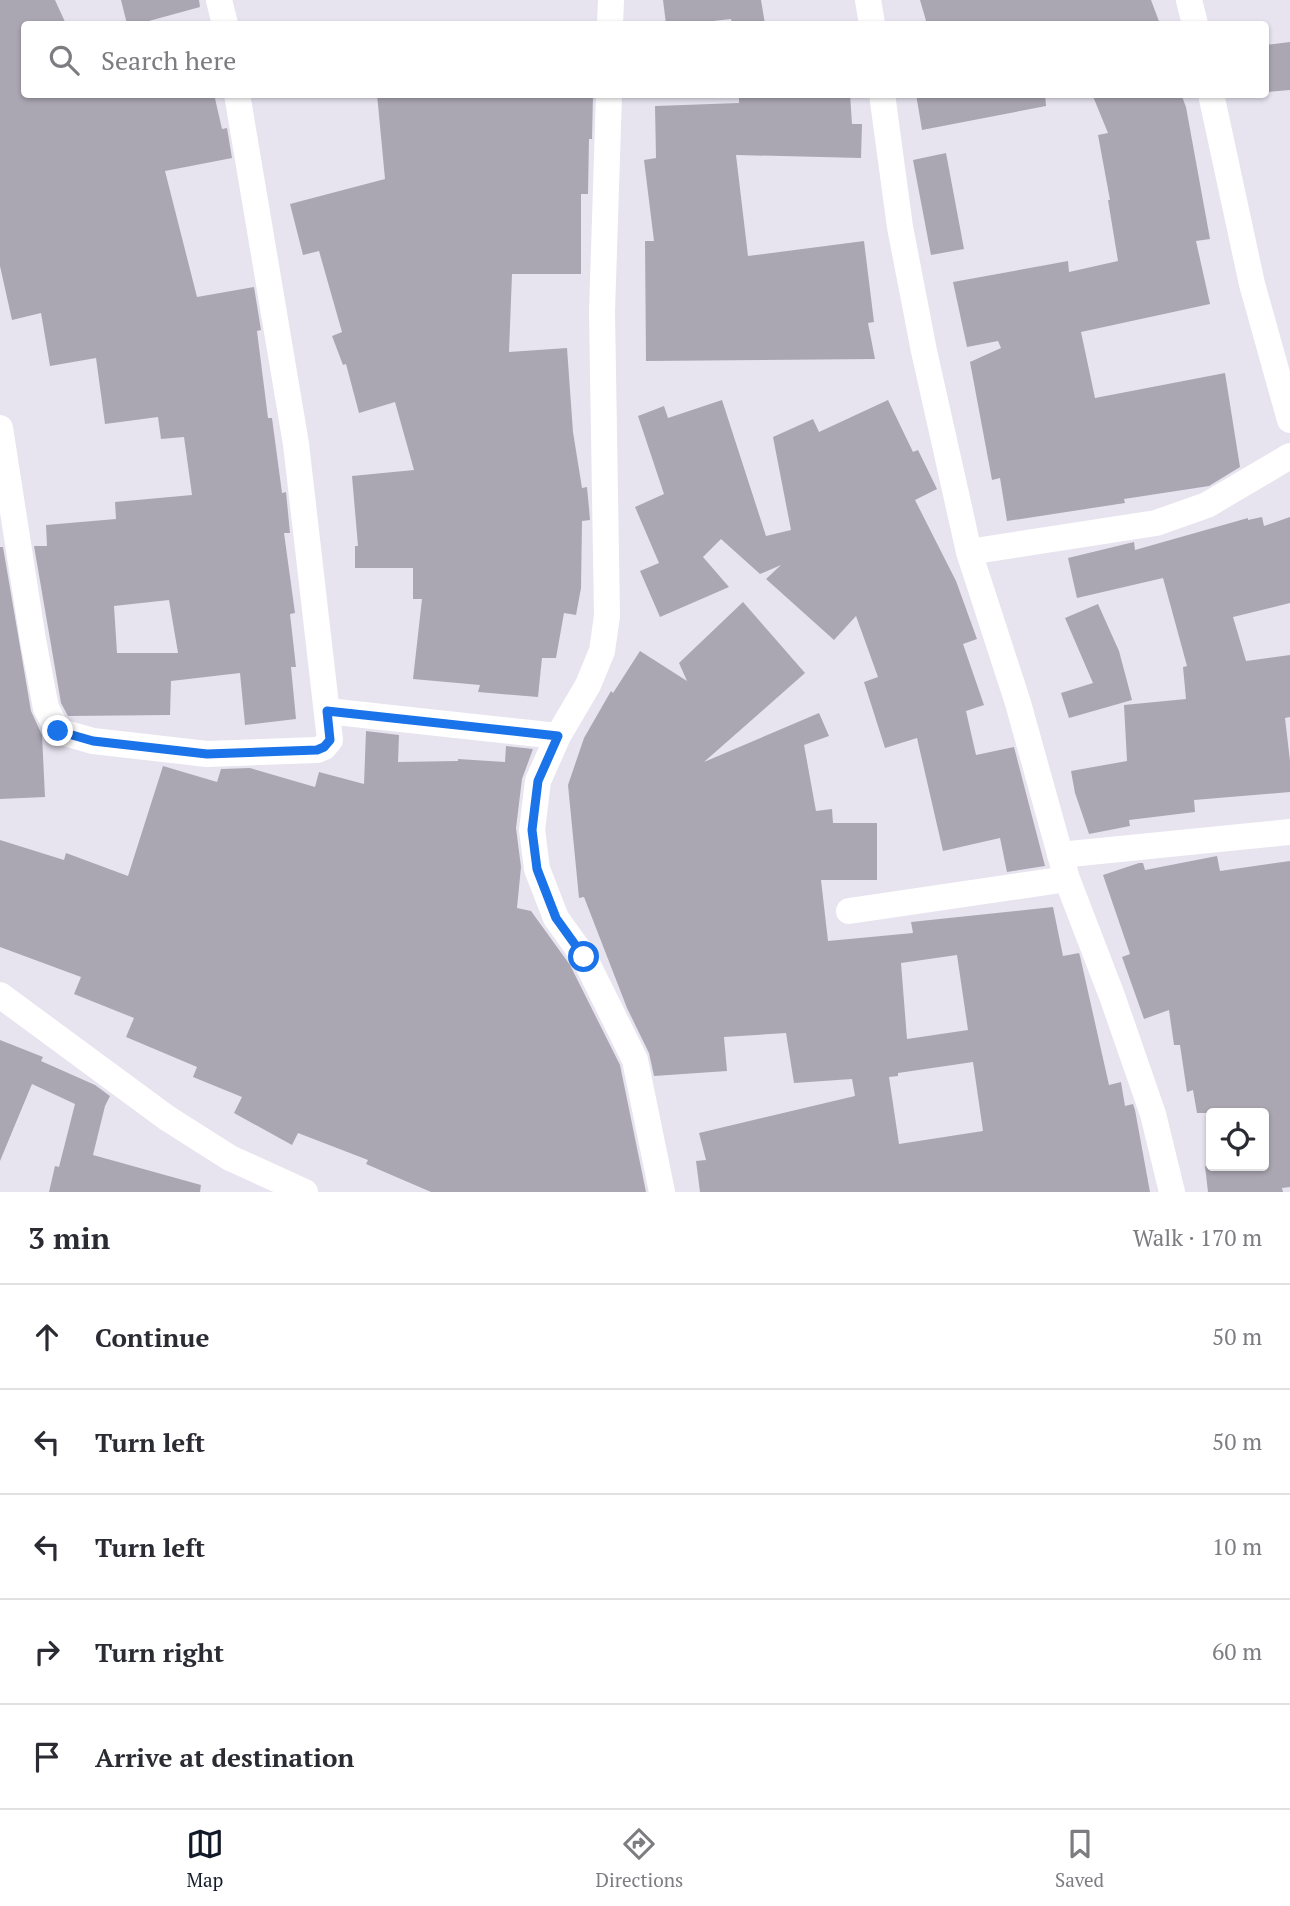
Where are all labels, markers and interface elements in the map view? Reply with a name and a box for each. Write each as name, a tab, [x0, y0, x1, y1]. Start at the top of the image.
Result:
search box	[21, 21, 1269, 98]
icon: search	[45, 41, 83, 79]
text: Search here	[101, 43, 236, 77]
route end	[42, 715, 73, 746]
route start	[568, 941, 599, 972]
map controls	[1206, 1108, 1269, 1171]
button: locate	[1206, 1108, 1269, 1171]
text: 3 min	[28, 1218, 110, 1258]
text: Walk · 170 m	[1133, 1222, 1262, 1253]
icon: ahead	[28, 1318, 66, 1356]
text: Continue	[95, 1320, 209, 1354]
text: 50 m	[1212, 1321, 1262, 1352]
icon: left	[28, 1423, 66, 1461]
text: Turn left	[95, 1425, 205, 1459]
text: 50 m	[1212, 1426, 1262, 1457]
icon: left	[28, 1528, 66, 1566]
text: Turn left	[95, 1530, 205, 1564]
text: 10 m	[1212, 1531, 1262, 1562]
icon: right	[28, 1633, 66, 1671]
text: Turn right	[95, 1635, 224, 1669]
text: 60 m	[1212, 1636, 1262, 1667]
icon: arrive	[28, 1738, 66, 1776]
text: Arrive at destination	[95, 1740, 354, 1774]
tab: Map	[186, 1825, 224, 1892]
tab: Directions	[596, 1825, 683, 1892]
tab: Saved	[1055, 1825, 1104, 1892]

